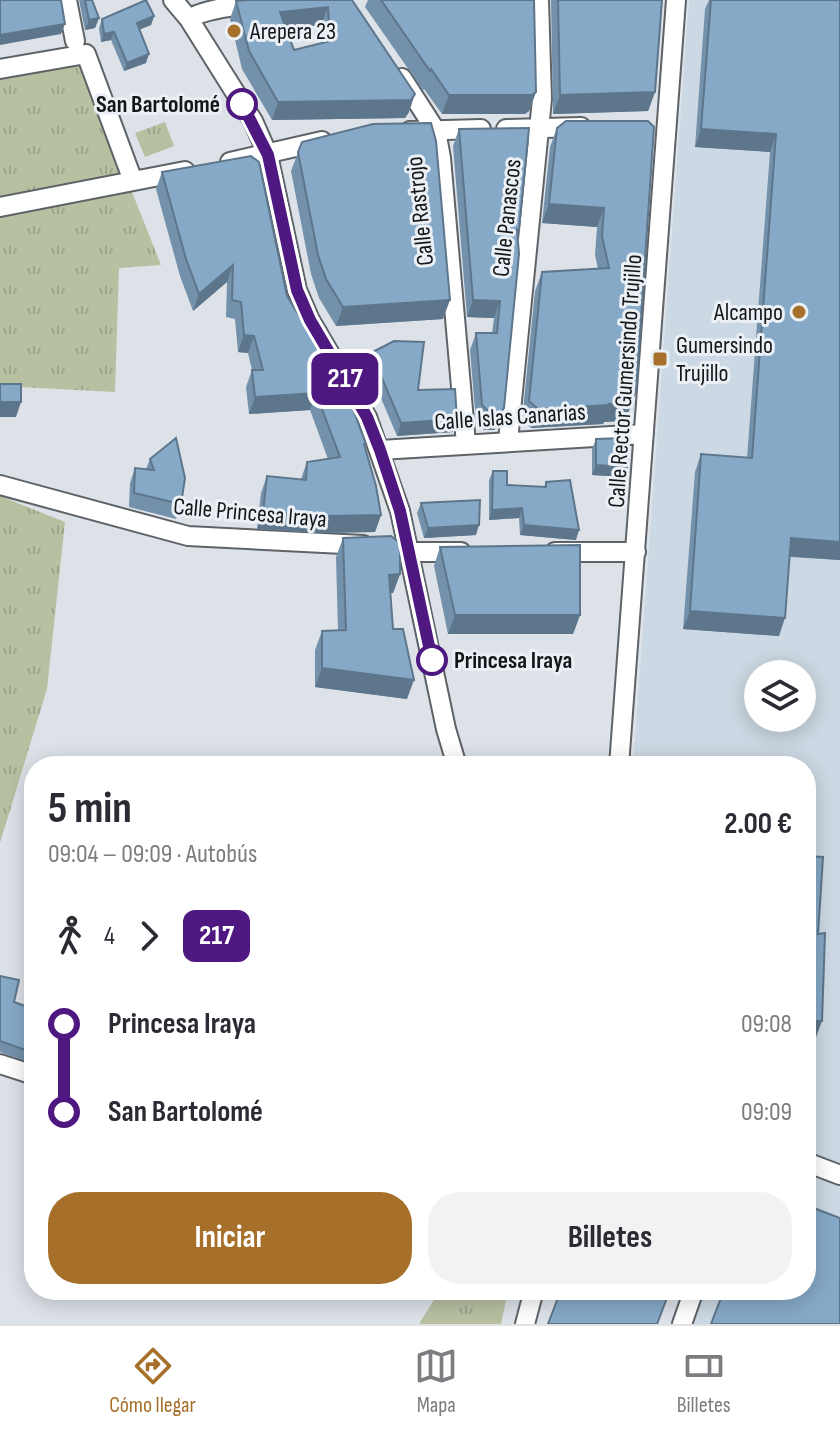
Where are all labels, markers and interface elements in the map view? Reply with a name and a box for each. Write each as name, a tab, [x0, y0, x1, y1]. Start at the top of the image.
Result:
place label: Arepera 23	[249, 17, 336, 46]
marker: Arepera 23	[225, 22, 243, 40]
marker: San Bartolomé	[227, 89, 257, 119]
place label: San Bartolomé	[96, 90, 220, 119]
street label: Calle Rastrojo	[400, 155, 440, 267]
street label: Calle Panascos	[486, 158, 528, 278]
street label: Calle Rector Gumersindo Trujillo	[602, 253, 648, 509]
place label: Alcampo	[713, 298, 783, 327]
marker: Alcampo	[790, 303, 808, 321]
place label: Gumersindo Trujillo	[676, 331, 773, 388]
marker: Gumersindo Trujillo	[651, 350, 669, 368]
line badge: 217	[299, 353, 391, 405]
text: 217	[327, 362, 363, 395]
street label: Calle Islas Canarias	[433, 397, 587, 437]
street label: Calle Princesa Iraya	[172, 492, 328, 534]
marker: Princesa Iraya	[417, 645, 447, 675]
place label: Princesa Iraya	[454, 646, 572, 675]
map controls	[744, 660, 816, 732]
button: layers	[744, 660, 816, 732]
text: 5 min	[48, 782, 132, 835]
text: 2.00 €	[724, 806, 792, 842]
text: 09:04 – 09:09 · Autobús	[48, 839, 257, 870]
icon: walk	[48, 914, 92, 958]
icon: forward	[127, 914, 171, 958]
text: 217	[199, 919, 234, 952]
text: 4	[104, 921, 115, 952]
text: Princesa Iraya	[108, 1006, 256, 1042]
text: 09:08	[741, 1009, 792, 1040]
text: San Bartolomé	[108, 1094, 263, 1130]
text: 09:09	[741, 1097, 792, 1128]
button: Iniciar	[48, 1192, 412, 1284]
button: Billetes	[428, 1192, 792, 1284]
tab: Cómo llegar	[109, 1344, 196, 1419]
tab: Mapa	[414, 1344, 458, 1419]
tab: Billetes	[677, 1344, 731, 1419]

